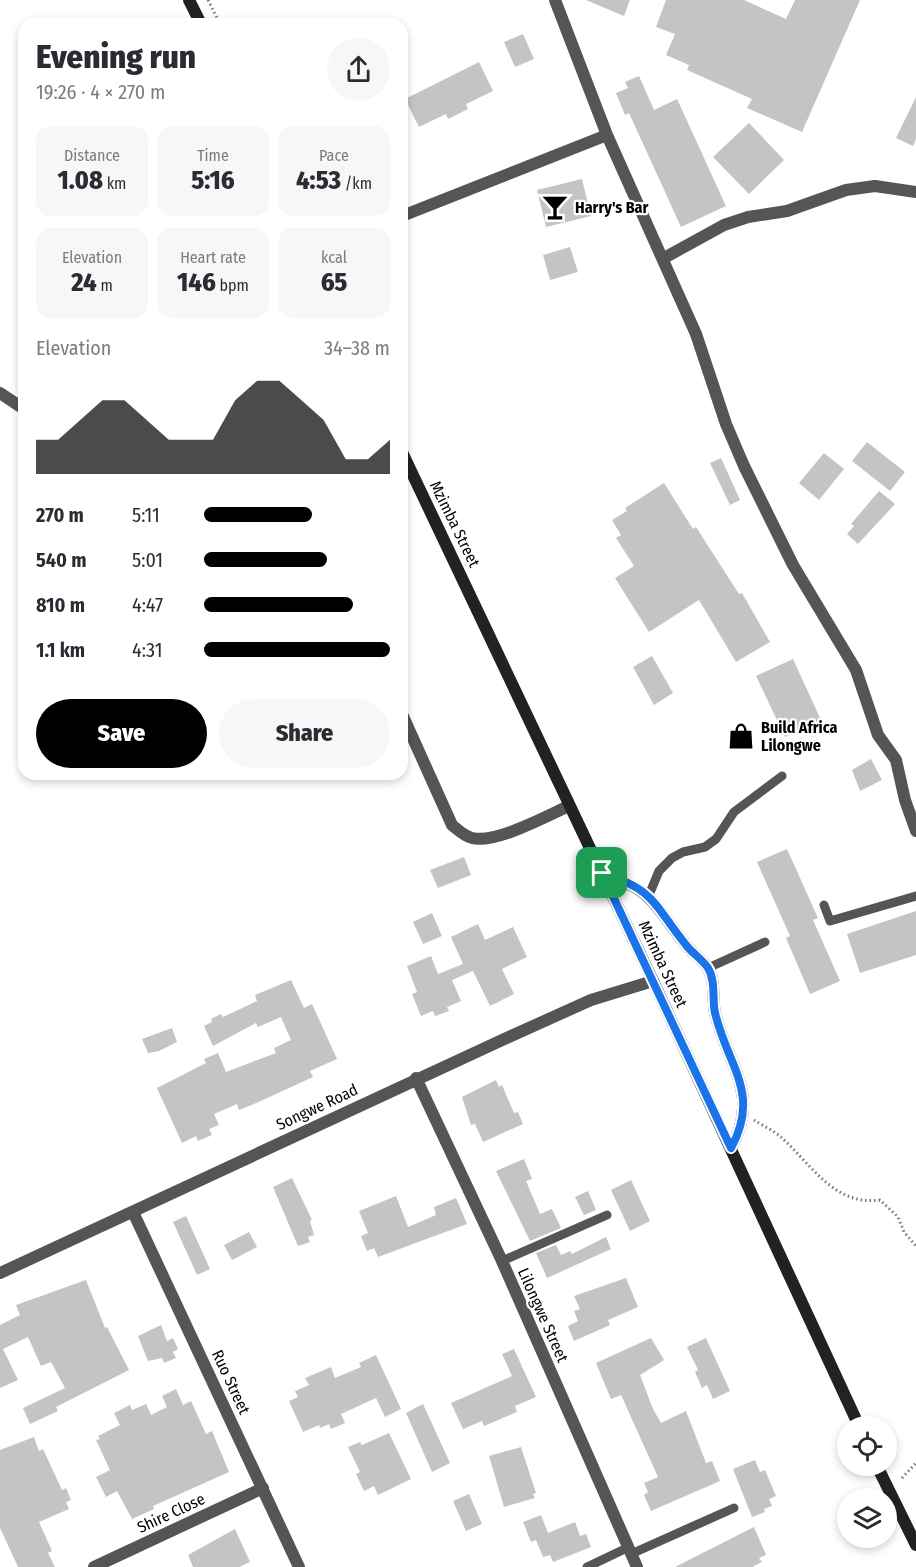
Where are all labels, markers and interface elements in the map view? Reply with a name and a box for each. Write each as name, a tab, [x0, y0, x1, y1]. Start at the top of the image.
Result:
text: Evening run	[36, 37, 196, 77]
button: share	[327, 38, 390, 101]
text: 19:26 · 4 × 270 m	[36, 80, 165, 104]
text: Distance	[64, 146, 120, 165]
text: Time	[197, 146, 229, 165]
text: Pace	[319, 146, 349, 165]
text: 1.08	[58, 165, 103, 196]
text: 5:16	[191, 165, 235, 196]
text: 4:53	[296, 165, 341, 196]
text: km	[103, 174, 126, 193]
text: /km	[341, 174, 372, 193]
bar icon: Harry's Bar	[540, 192, 570, 222]
place label: Harry's Bar	[575, 198, 649, 217]
text: Elevation	[62, 248, 122, 267]
text: Heart rate	[180, 248, 246, 267]
text: kcal	[321, 248, 347, 267]
text: 24	[71, 267, 97, 298]
text: 146	[177, 267, 216, 298]
text: 65	[321, 267, 347, 298]
text: m	[97, 276, 113, 295]
text: bpm	[216, 276, 249, 295]
text: Elevation	[36, 336, 111, 360]
text: 34–38 m	[324, 336, 390, 360]
street label: Mzimba Street	[426, 478, 484, 571]
text: 270 m	[36, 503, 84, 527]
text: 5:11	[132, 503, 160, 527]
text: 540 m	[36, 548, 86, 572]
text: 5:01	[132, 548, 163, 572]
text: 810 m	[36, 593, 85, 617]
text: 4:47	[132, 593, 163, 617]
text: 1.1 km	[36, 638, 85, 662]
text: 4:31	[132, 638, 162, 662]
button: Save	[36, 699, 207, 768]
button: Share	[219, 699, 390, 768]
place label: Build Africa Lilongwe	[761, 718, 837, 755]
shop icon: Build Africa Lilongwe	[726, 721, 756, 751]
pin	[576, 847, 627, 898]
icon: arrive	[585, 856, 618, 889]
street label: Mzimba Street	[635, 918, 692, 1011]
street label: Songwe Road	[273, 1080, 361, 1134]
street label: Lilongwe Street	[514, 1265, 573, 1366]
street label: Ruo Street	[208, 1347, 254, 1418]
map controls	[837, 1416, 897, 1548]
button: locate	[837, 1416, 897, 1476]
button: layers	[837, 1488, 897, 1548]
street label: Shire Close	[134, 1489, 208, 1537]

